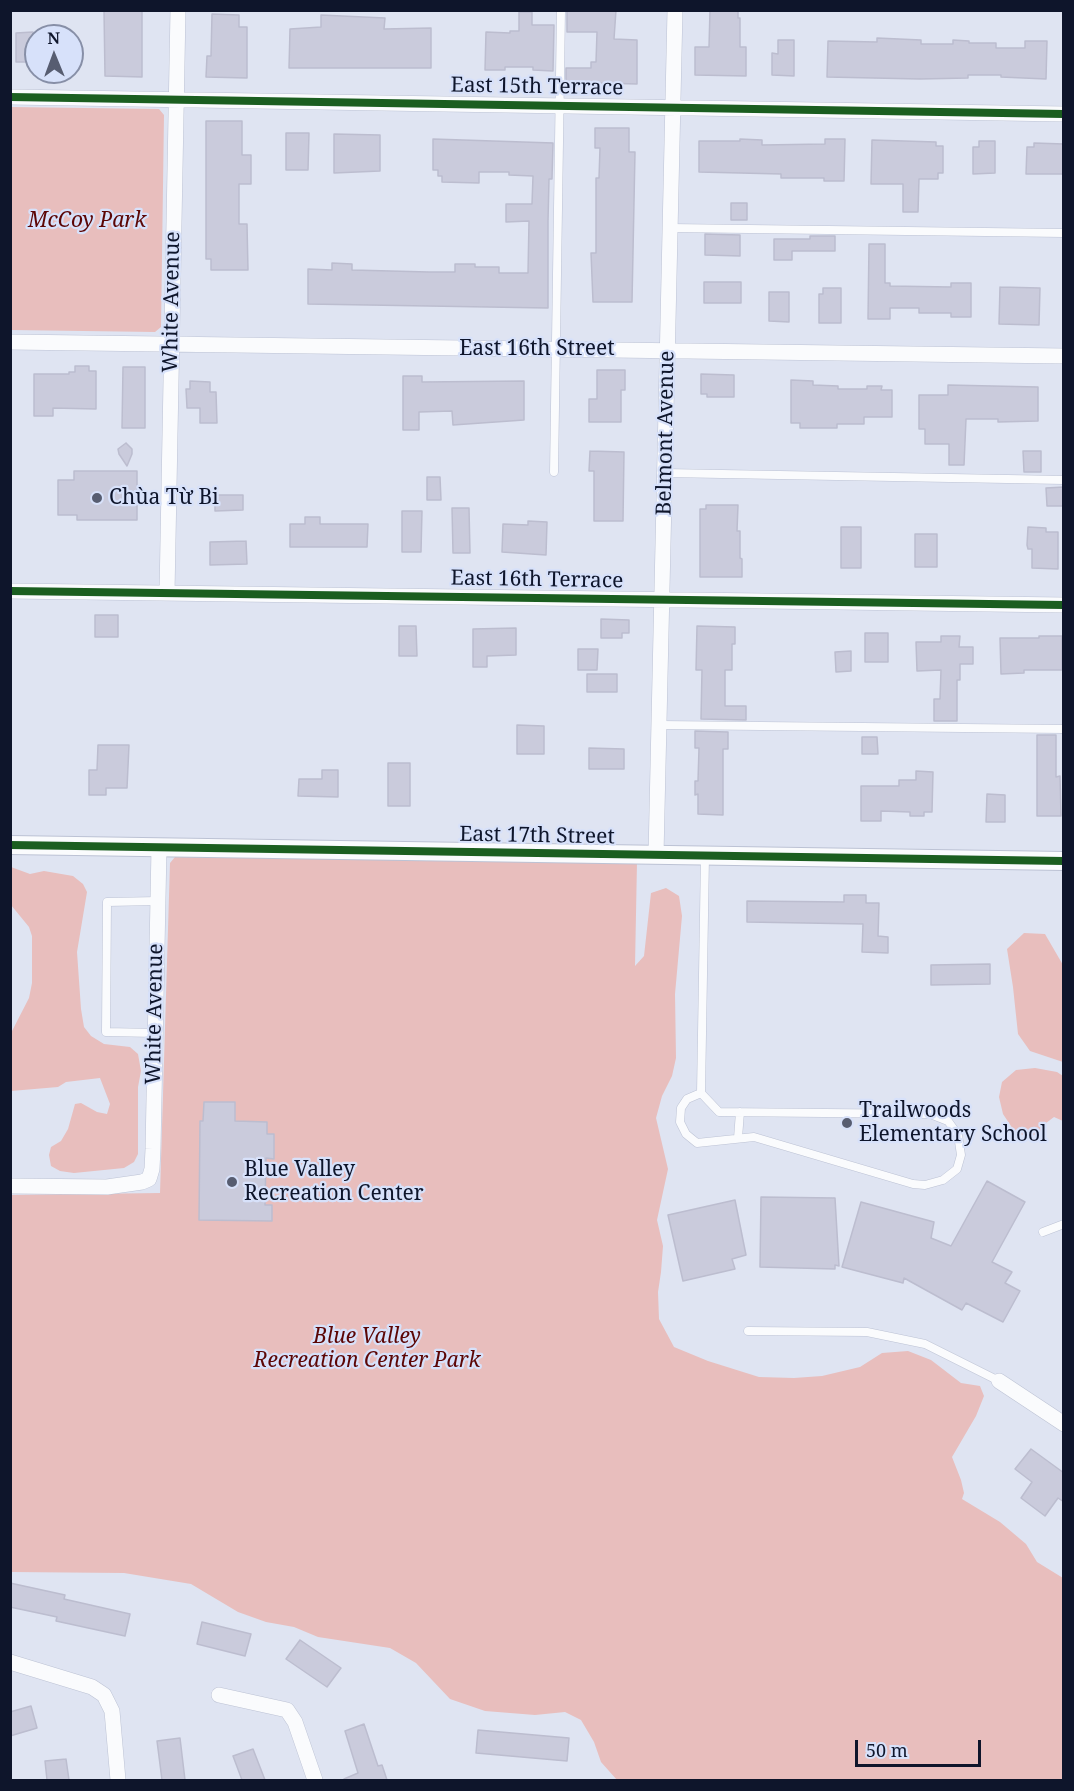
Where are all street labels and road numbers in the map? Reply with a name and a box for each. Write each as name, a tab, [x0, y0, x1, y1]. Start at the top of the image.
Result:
street label: East 15th Terrace	[450, 73, 624, 101]
street label: White Avenue	[158, 231, 186, 373]
street label: East 16th Street	[459, 336, 615, 362]
street label: Belmont Avenue	[652, 350, 680, 516]
street label: East 16th Terrace	[450, 566, 624, 594]
street label: East 17th Street	[459, 822, 615, 850]
street label: White Avenue	[141, 943, 169, 1085]

